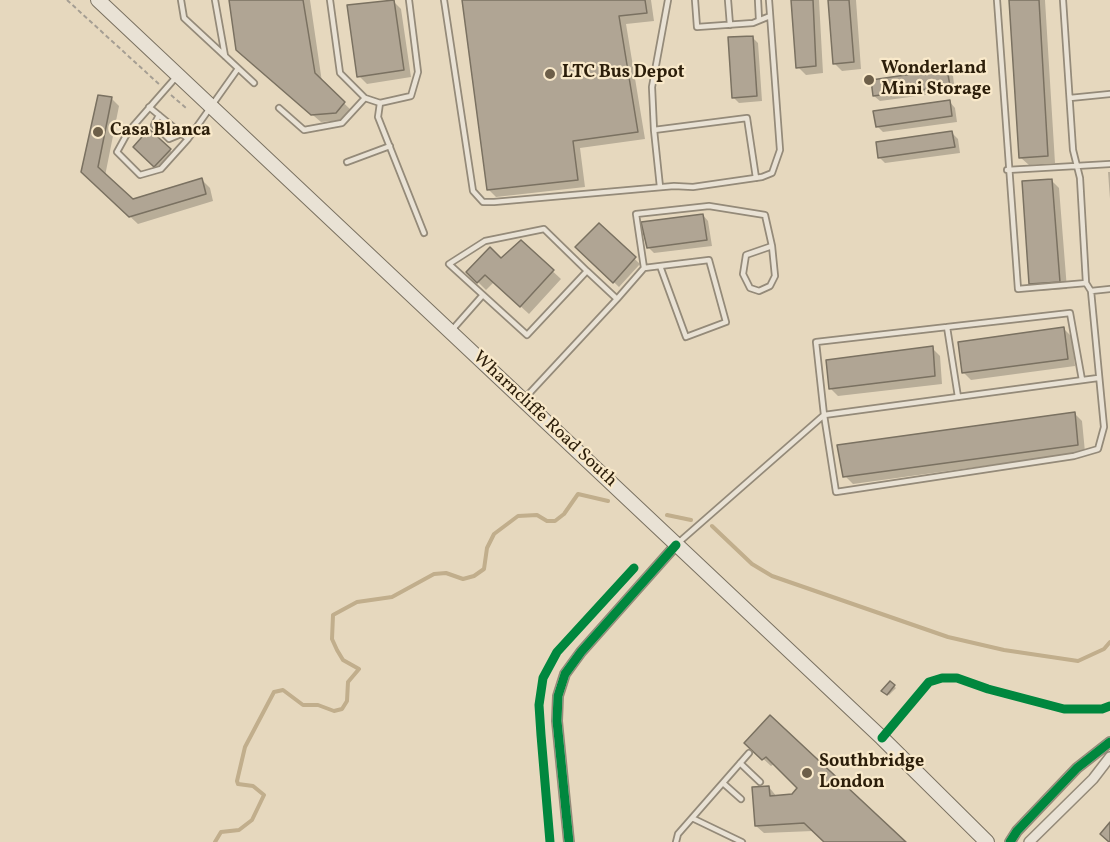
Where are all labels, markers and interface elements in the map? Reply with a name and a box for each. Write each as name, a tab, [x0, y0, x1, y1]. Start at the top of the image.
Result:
place label: Wonderland Mini Storage	[881, 59, 991, 101]
place label: LTC Bus Depot	[562, 63, 684, 85]
marker: LTC Bus Depot	[543, 67, 557, 81]
marker: Wonderland Mini Storage	[862, 73, 876, 87]
place label: Casa Blanca	[110, 121, 211, 143]
marker: Casa Blanca	[91, 125, 105, 139]
street label: Wharncliffe Road South	[467, 348, 621, 492]
place label: Southbridge London	[819, 752, 924, 795]
marker: Southbridge London	[800, 766, 814, 780]

